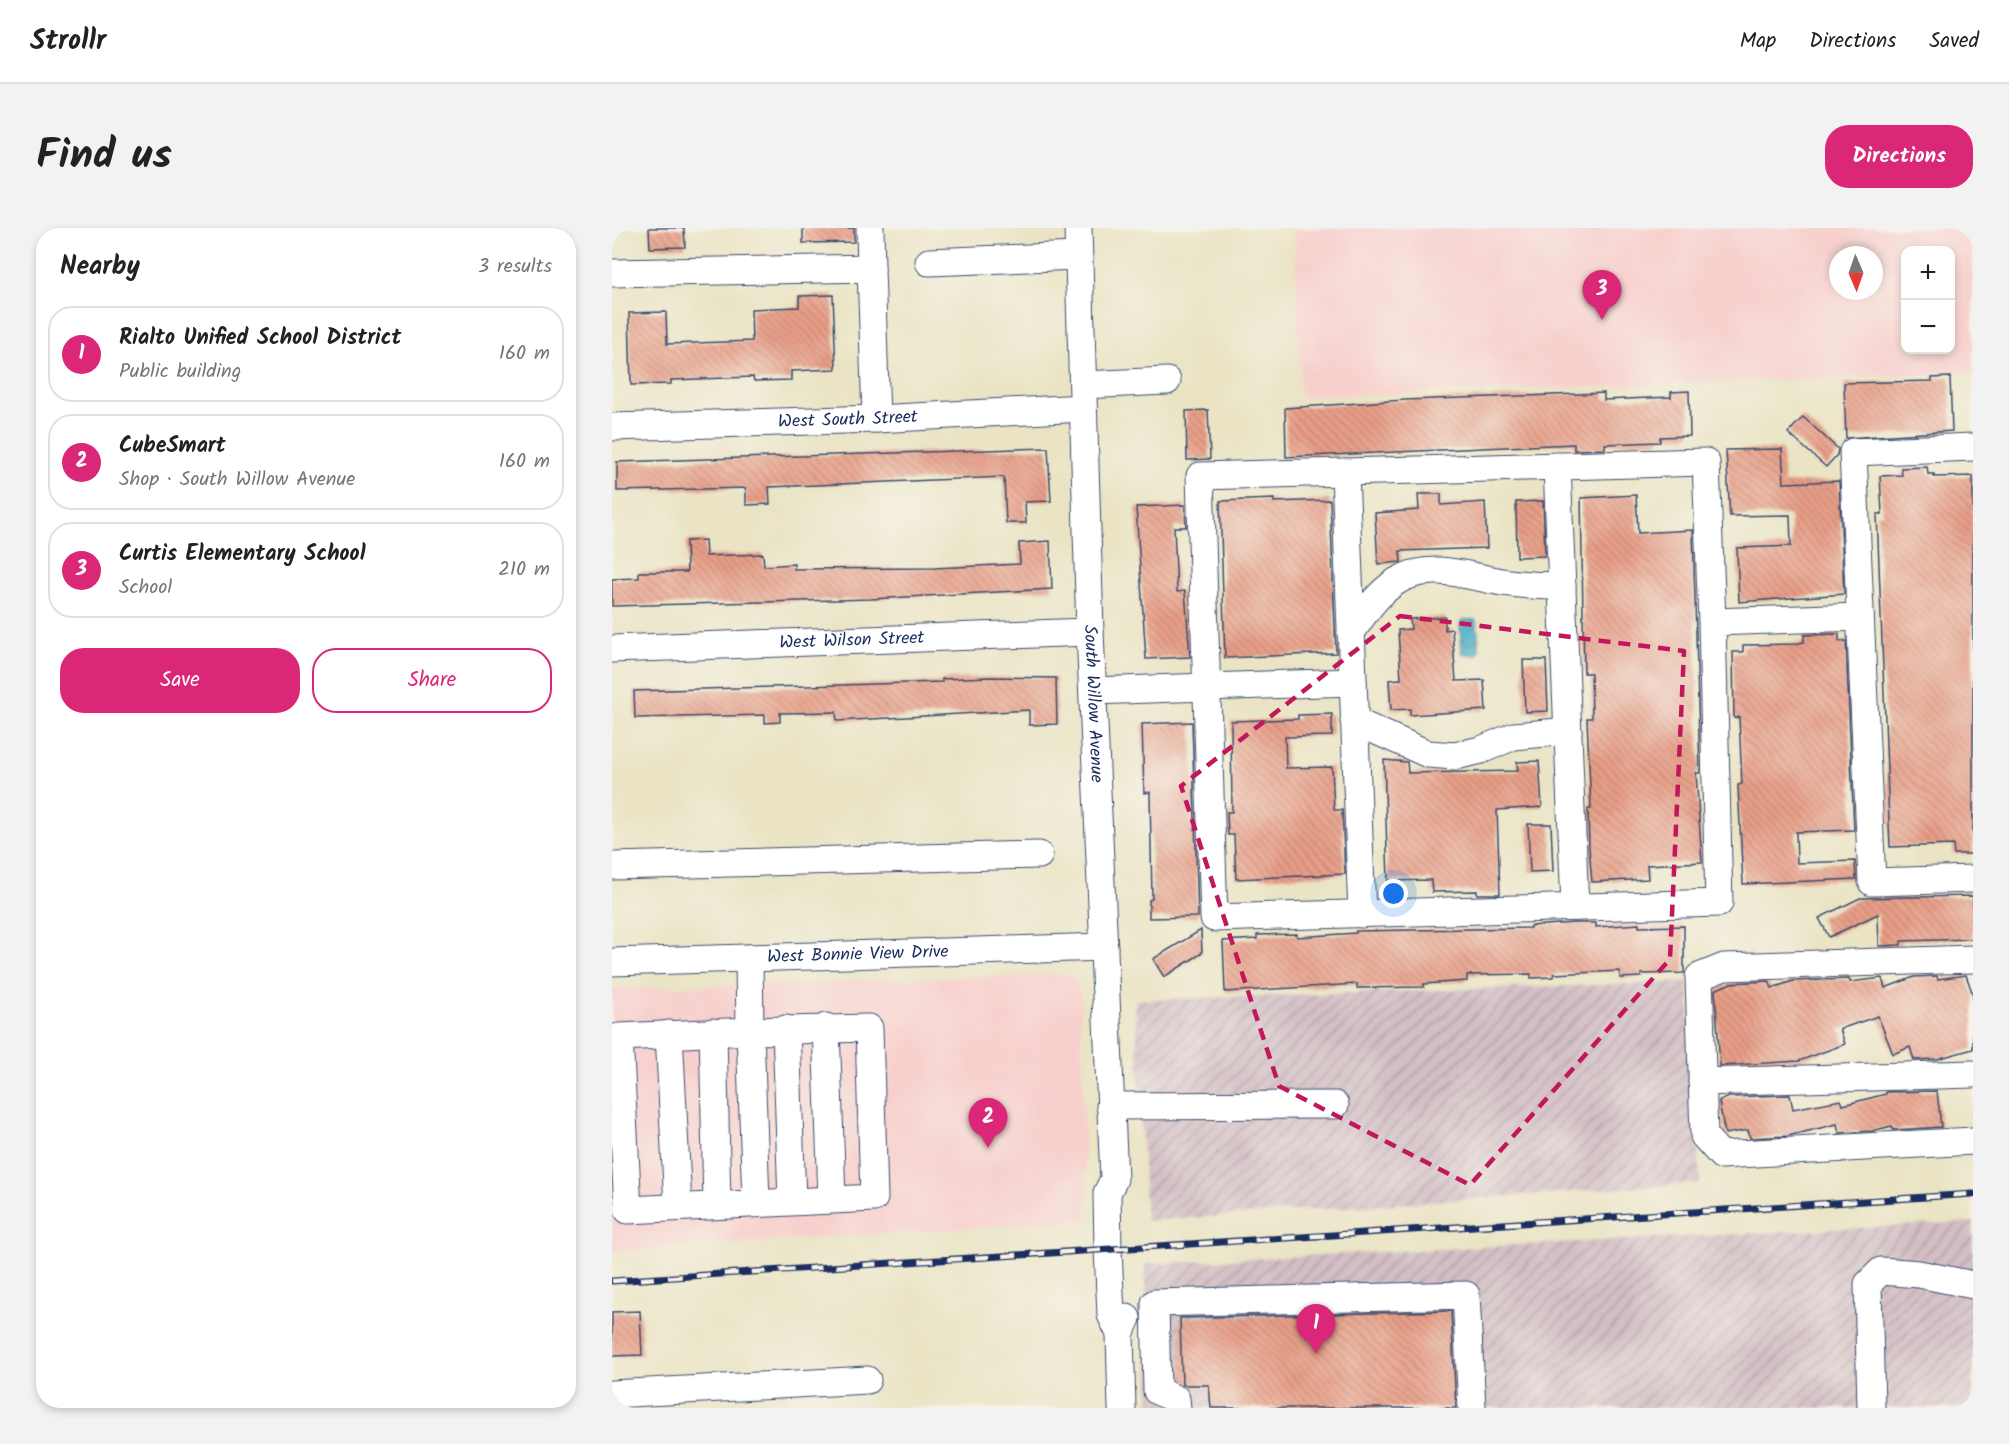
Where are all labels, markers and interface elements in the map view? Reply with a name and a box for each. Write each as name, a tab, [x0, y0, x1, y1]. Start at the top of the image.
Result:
text: Strollr	[30, 19, 106, 64]
text: Map	[1740, 25, 1776, 58]
text: Directions	[1809, 25, 1896, 58]
text: Saved	[1929, 25, 1979, 58]
text: Find us	[36, 123, 172, 190]
button: Directions	[1825, 125, 1973, 188]
text: Nearby	[60, 246, 140, 288]
north arrow	[1829, 246, 1883, 300]
map controls	[1901, 246, 1955, 354]
button: +	[1901, 246, 1955, 300]
text: 3 results	[478, 251, 552, 283]
pin: 3	[1582, 270, 1622, 320]
button: −	[1901, 300, 1955, 354]
text: Rialto Unified School District	[119, 321, 402, 356]
text: 1	[78, 338, 85, 370]
text: 160 m	[499, 338, 550, 370]
text: Public building	[119, 356, 241, 388]
street label: West South Street	[778, 402, 920, 436]
text: CubeSmart	[119, 429, 226, 464]
text: 2	[76, 446, 87, 478]
text: 160 m	[499, 446, 550, 478]
text: Shop · South Willow Avenue	[119, 464, 355, 496]
text: Curtis Elementary School	[119, 537, 366, 572]
text: 3	[76, 554, 87, 586]
text: 210 m	[498, 554, 550, 586]
text: School	[119, 572, 172, 604]
street label: West Wilson Street	[779, 623, 926, 658]
street label: South Willow Avenue	[1075, 624, 1111, 783]
button: Save	[60, 648, 300, 713]
button: Share	[312, 648, 552, 713]
your location	[1379, 879, 1408, 908]
street label: West Bonnie View Drive	[767, 937, 949, 972]
pin: 2	[968, 1098, 1007, 1148]
pin: 1	[1296, 1304, 1336, 1354]

